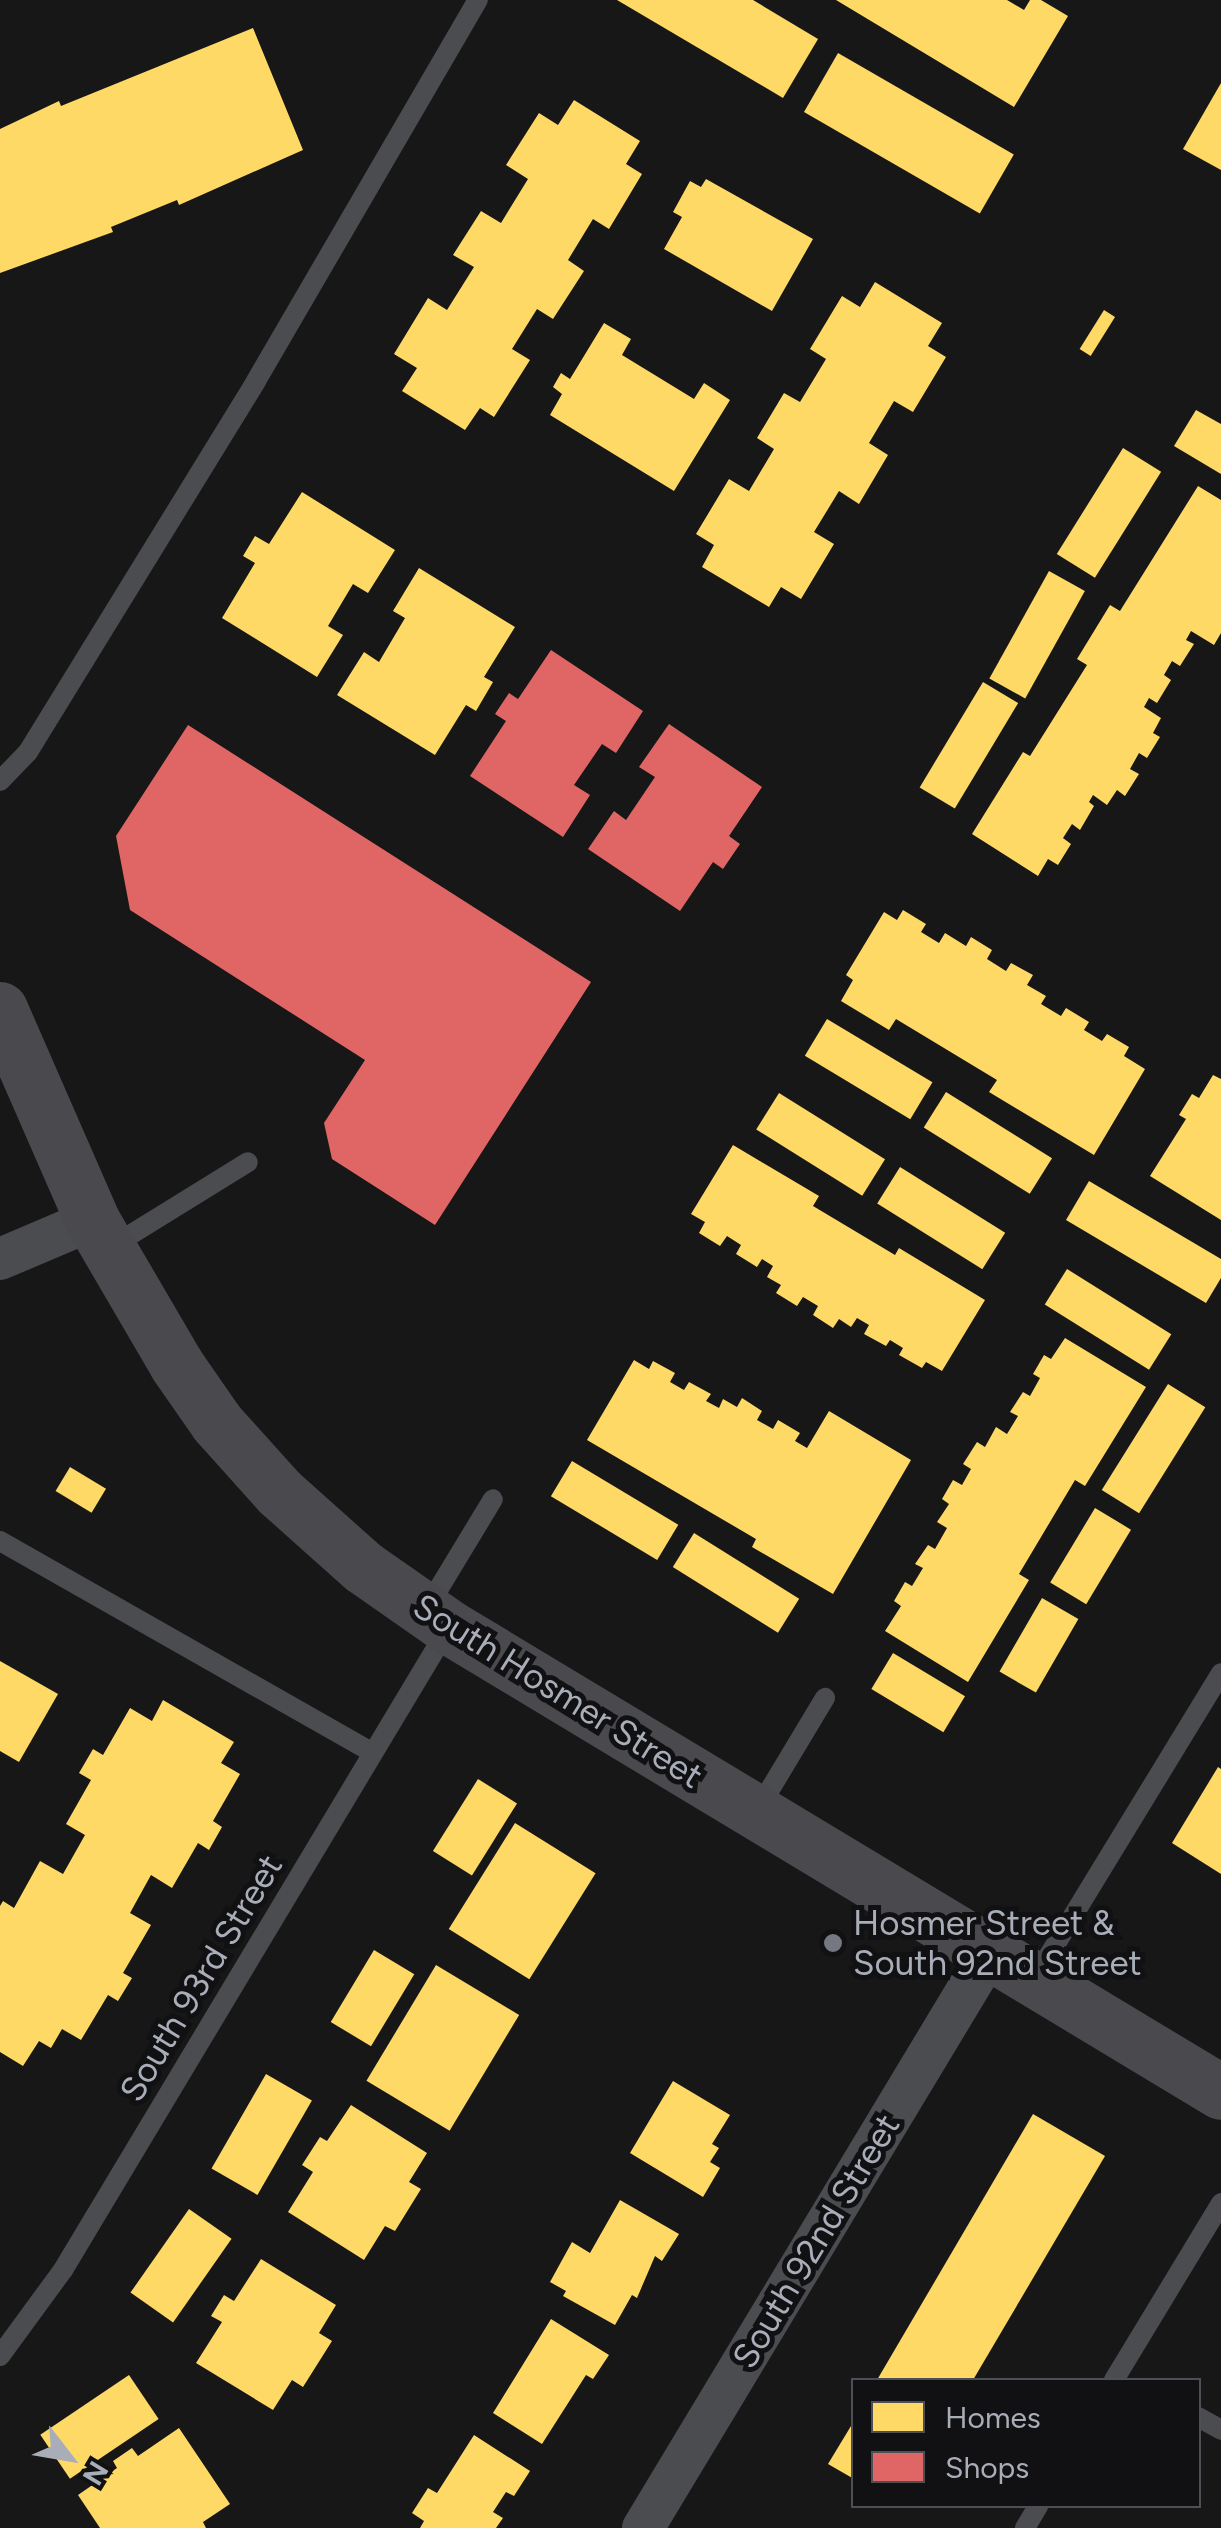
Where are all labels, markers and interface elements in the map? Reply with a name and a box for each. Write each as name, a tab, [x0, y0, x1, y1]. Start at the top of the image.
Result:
street label: South Hosmer Street	[406, 1585, 710, 1797]
street label: South 93rd Street	[111, 1847, 291, 2109]
place label: Hosmer Street & South 92nd Street	[853, 1902, 1142, 1984]
marker: Hosmer Street & South 92nd Street	[822, 1932, 844, 1954]
street label: South 92nd Street	[724, 2106, 908, 2376]
legend	[851, 2378, 1201, 2508]
text: Homes	[945, 2399, 1041, 2436]
north arrow	[20, 2408, 120, 2508]
text: Shops	[945, 2449, 1029, 2486]
text: N	[76, 2455, 116, 2491]

